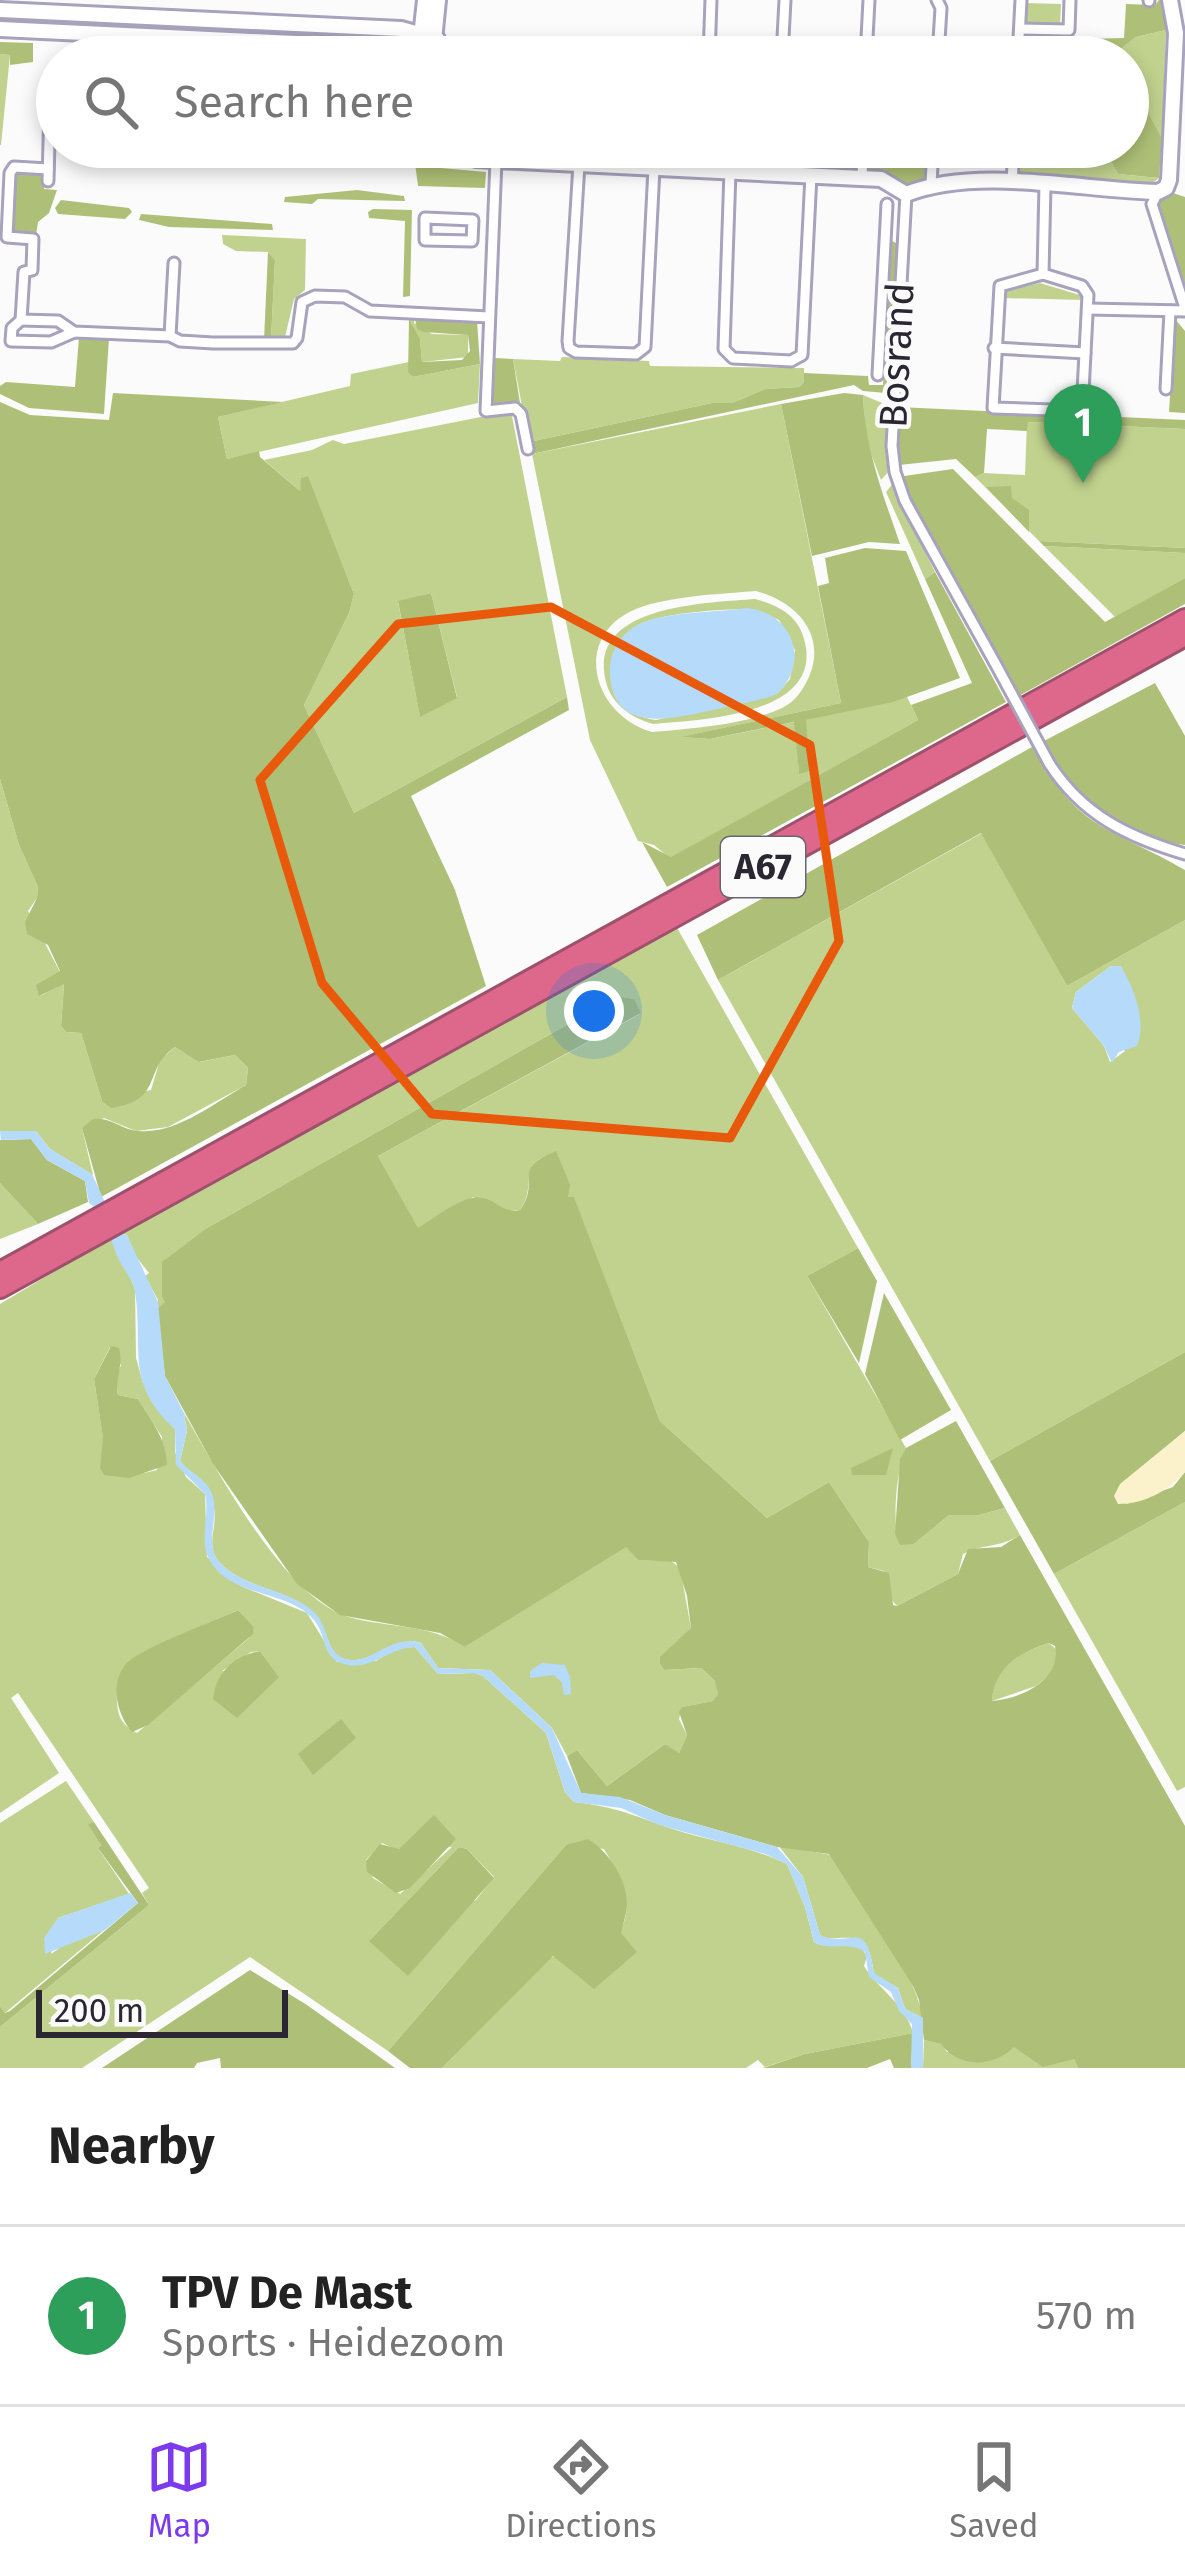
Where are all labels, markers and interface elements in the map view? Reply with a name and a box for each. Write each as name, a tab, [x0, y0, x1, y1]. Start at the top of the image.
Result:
search box	[36, 36, 1149, 168]
icon: search	[78, 69, 144, 135]
text: Search here	[174, 75, 414, 129]
street label: Bosrand	[870, 281, 924, 429]
pin: 1	[1044, 384, 1122, 483]
road number: A67	[721, 837, 805, 897]
your location	[564, 981, 624, 1041]
scale bar	[36, 1984, 288, 2037]
text: 200 m	[54, 1991, 144, 2031]
text: Nearby	[48, 2115, 214, 2177]
text: TPV De Mast	[162, 2266, 412, 2320]
text: 1	[78, 2293, 96, 2339]
text: 570 m	[1036, 2293, 1137, 2339]
text: Sports · Heidezoom	[162, 2320, 505, 2366]
tab: Map	[146, 2434, 212, 2546]
tab: Directions	[505, 2434, 657, 2546]
tab: Saved	[949, 2434, 1039, 2546]

